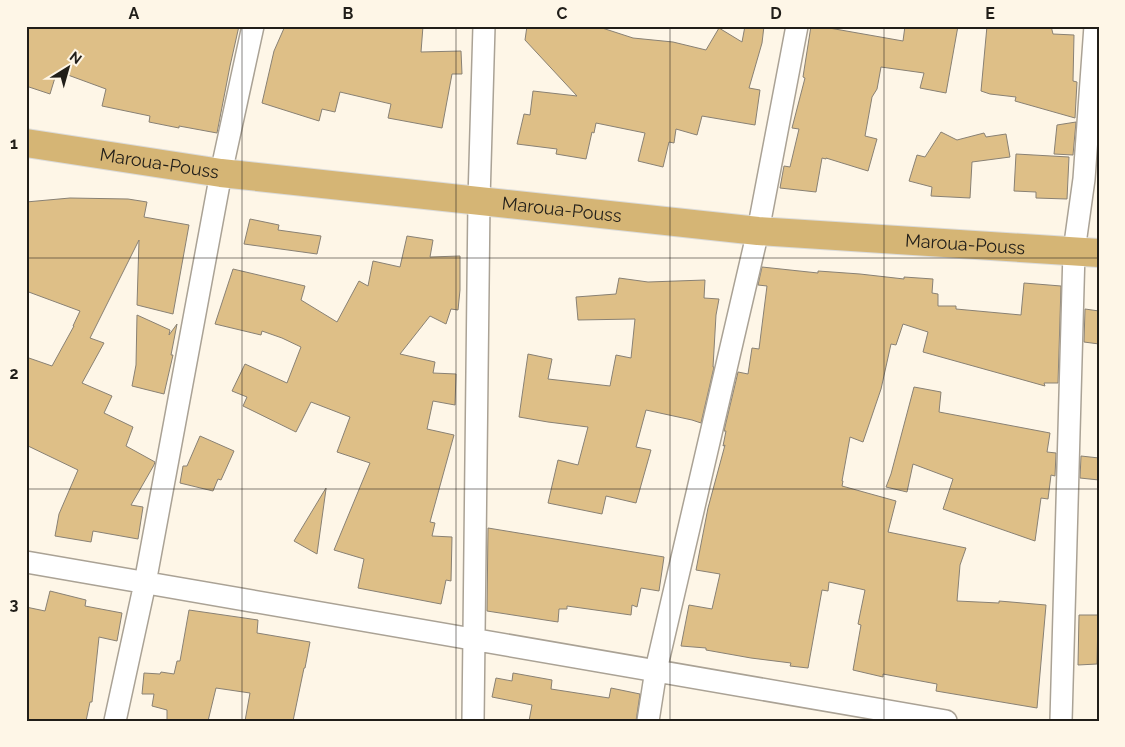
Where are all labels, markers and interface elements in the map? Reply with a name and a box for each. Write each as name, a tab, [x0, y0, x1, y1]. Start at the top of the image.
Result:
text: A	[129, 4, 140, 23]
text: B	[343, 4, 354, 23]
text: C	[557, 4, 568, 23]
text: D	[770, 4, 782, 23]
text: E	[985, 4, 995, 23]
north arrow	[42, 42, 92, 92]
text: N	[67, 48, 85, 67]
text: 1	[10, 134, 18, 153]
street label: Maroua-Pouss	[98, 144, 221, 183]
street label: Maroua-Pouss	[501, 192, 623, 226]
street label: Maroua-Pouss	[905, 230, 1026, 258]
text: 2	[9, 364, 19, 383]
text: 3	[10, 595, 19, 614]

